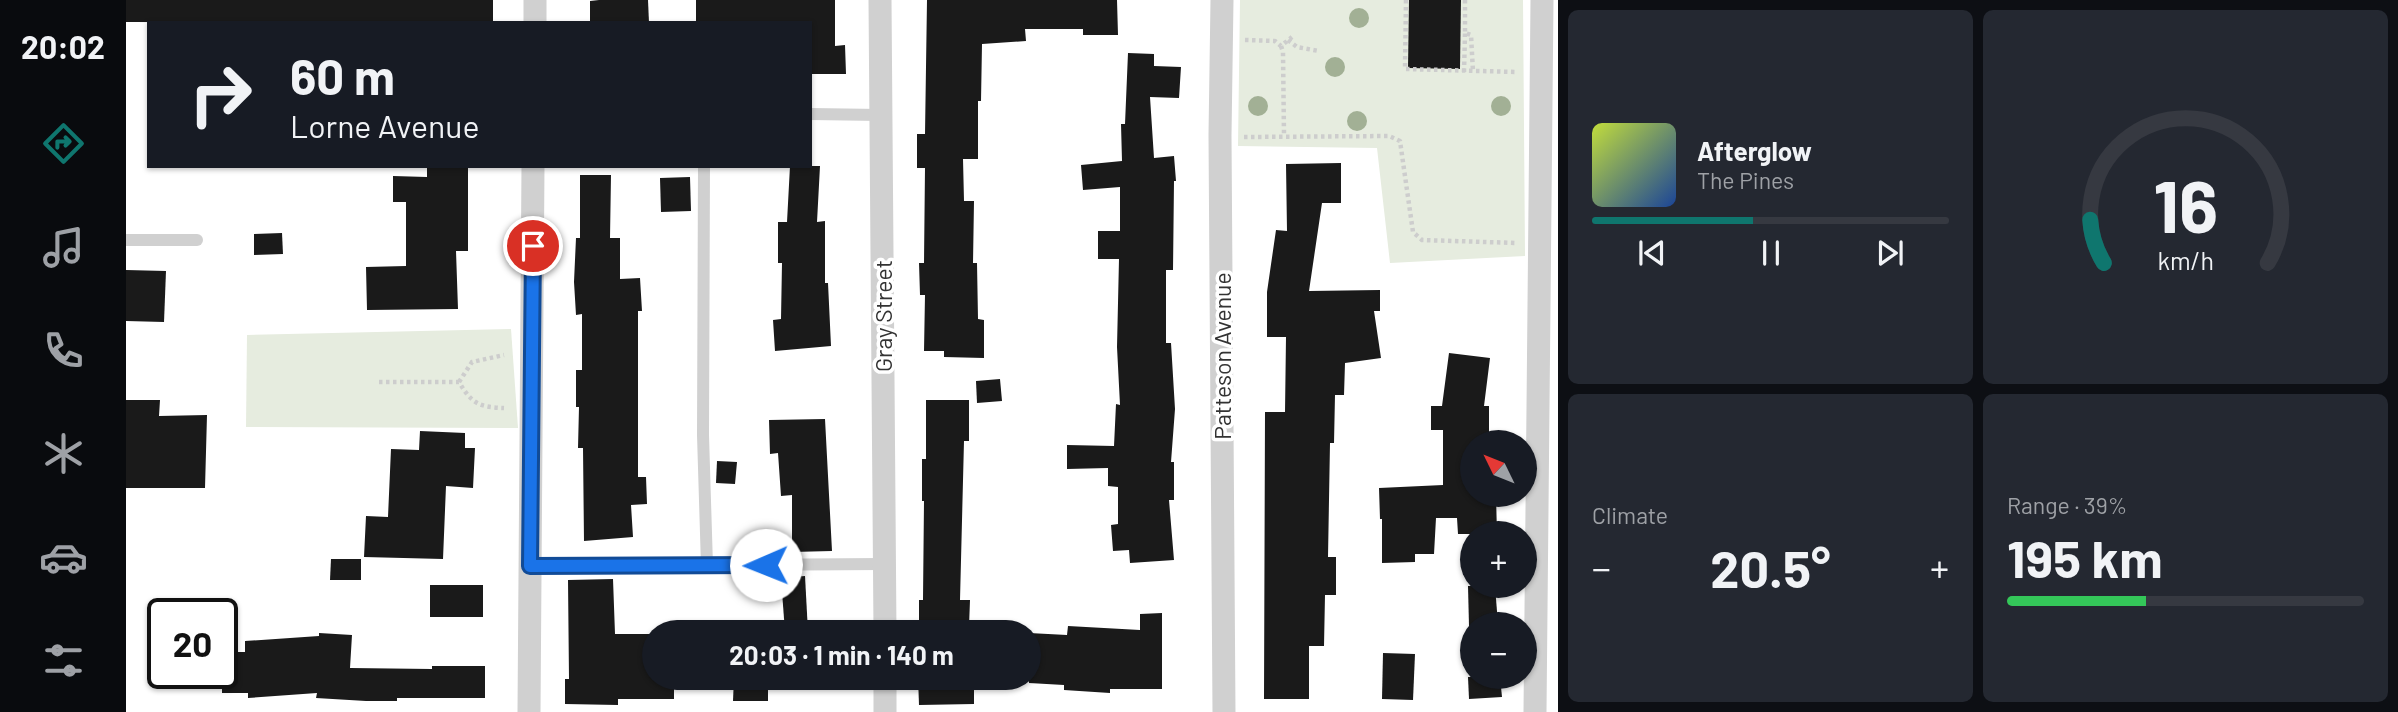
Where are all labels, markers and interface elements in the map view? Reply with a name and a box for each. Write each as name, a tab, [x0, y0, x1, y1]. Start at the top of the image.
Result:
text: 20:02	[21, 27, 105, 65]
text: 60 m	[290, 46, 395, 105]
icon: right	[175, 49, 266, 140]
text: Lorne Avenue	[290, 106, 479, 144]
icon: directions	[39, 119, 88, 168]
text: Afterglow	[1697, 135, 1812, 166]
text: 16	[2153, 161, 2218, 249]
text: The Pines	[1697, 166, 1794, 194]
pin	[503, 216, 563, 276]
icon: music	[39, 223, 88, 272]
icon: arrive	[514, 227, 552, 265]
icon: previous	[1633, 234, 1671, 272]
icon: pause	[1752, 234, 1790, 272]
icon: next	[1871, 234, 1909, 272]
text: km/h	[2157, 245, 2214, 275]
street label: Gray Street	[869, 260, 897, 372]
street label: Patteson Avenue	[1208, 272, 1236, 440]
icon: phone	[39, 326, 88, 375]
icon: climate	[39, 429, 88, 478]
north arrow	[1460, 430, 1536, 508]
map controls	[1460, 430, 1537, 689]
text: Range · 39%	[2007, 491, 2127, 519]
text: Climate	[1592, 501, 1668, 529]
button: +	[1460, 521, 1537, 598]
text: 195 km	[2007, 526, 2163, 588]
position arrow	[729, 528, 803, 602]
icon: car	[39, 533, 88, 582]
text: 20.5°	[1710, 536, 1831, 598]
text: −	[1592, 544, 1611, 590]
text: +	[1930, 544, 1949, 590]
speed limit sign: 20	[147, 598, 238, 689]
button: −	[1460, 612, 1537, 689]
icon: filters	[39, 636, 88, 685]
text: 20:03 · 1 min · 140 m	[729, 639, 954, 670]

